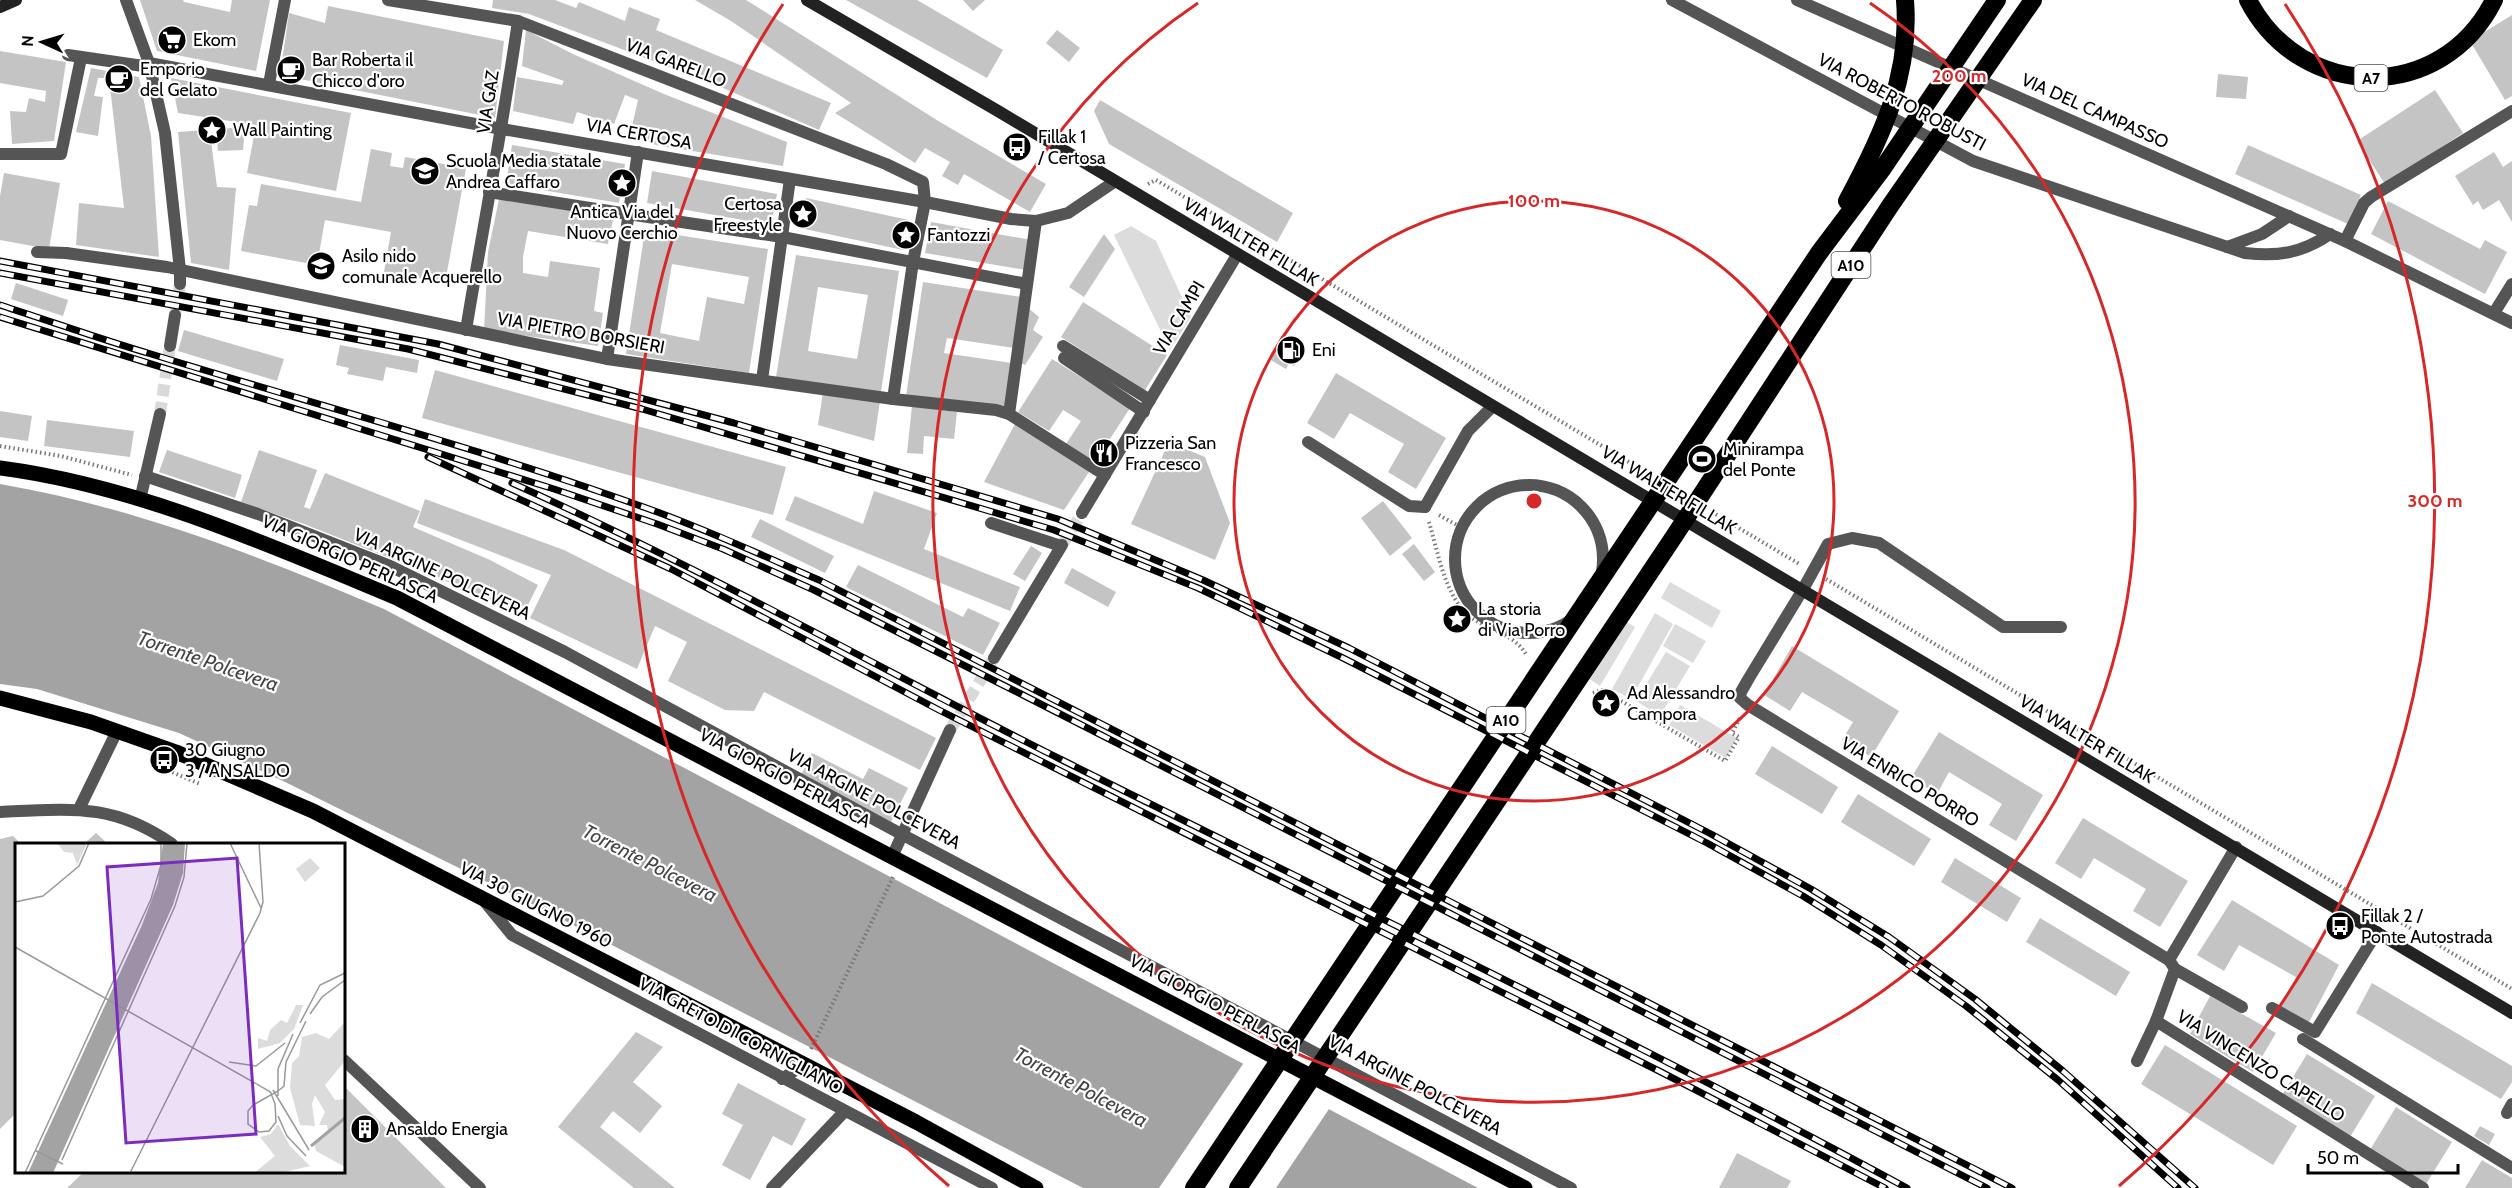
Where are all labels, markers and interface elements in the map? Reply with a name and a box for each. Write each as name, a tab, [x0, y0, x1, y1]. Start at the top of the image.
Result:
north arrow	[12, 12, 72, 72]
supermarket icon: Ekom	[156, 24, 188, 56]
place label: Ekom	[193, 29, 236, 51]
street label: VIA GARELLO	[622, 34, 730, 92]
text: N	[18, 35, 37, 47]
street label: VIA ROBERTO ROBUSTI	[1814, 48, 1990, 156]
place label: Bar Roberta il Chicco d'oro	[312, 49, 414, 92]
cafe icon: Bar Roberta il Chicco d'oro	[275, 54, 307, 86]
place label: Emporio del Gelato	[140, 58, 217, 101]
cafe icon: Emporio del Gelato	[103, 63, 135, 95]
text: 200 m	[1932, 65, 1986, 87]
road number: A7	[2354, 65, 2388, 91]
street label: VIA GAZ	[472, 69, 504, 135]
street label: VIA DEL CAMPASSO	[2018, 69, 2172, 153]
place icon: Wall Painting	[196, 114, 228, 146]
street label: VIA CERTOSA	[584, 114, 694, 154]
place label: Wall Painting	[233, 119, 333, 141]
place label: Fillak 1 / Certosa	[1037, 126, 1106, 169]
bus stop icon: Fillak 1 / Certosa	[1001, 131, 1033, 163]
place label: Scuola Media statale Andrea Caffaro	[446, 150, 601, 193]
school or university icon: Scuola Media statale Andrea Caffaro	[409, 155, 441, 187]
place icon: Antica Via del Nuovo Cerchio	[606, 167, 638, 199]
text: 100 m	[1508, 190, 1560, 212]
place label: Certosa Freestyle	[714, 193, 782, 236]
street label: VIA WALTER FILLAK	[1179, 193, 1323, 291]
place icon: Certosa Freestyle	[787, 198, 819, 230]
place label: Antica Via del Nuovo Cerchio	[566, 201, 678, 244]
place icon: Fantozzi	[890, 219, 922, 251]
place label: Fantozzi	[927, 224, 990, 246]
place label: Asilo nido comunale Acquerello	[342, 245, 502, 288]
school or university icon: Asilo nido comunale Acquerello	[305, 250, 337, 282]
road number: A10	[1832, 252, 1870, 278]
street label: VIA CAMPI	[1148, 277, 1210, 359]
street label: VIA PIETRO BORSIERI	[495, 307, 667, 359]
fuel station icon: Eni	[1275, 334, 1307, 366]
place label: Eni	[1312, 339, 1336, 361]
place label: Pizzeria San Francesco	[1125, 432, 1216, 475]
restaurant icon: Pizzeria San Francesco	[1088, 437, 1120, 469]
place label: Minirampa del Ponte	[1723, 438, 1804, 481]
street label: VIA WALTER FILLAK	[1597, 441, 1741, 539]
sports icon: Minirampa del Ponte	[1686, 443, 1718, 475]
text: 300 m	[2408, 490, 2462, 512]
centre of rings	[1524, 491, 1544, 511]
street label: VIA GIORGIO PERLASCA	[258, 510, 442, 608]
street label: VIA ARGINE POLCEVERA	[350, 523, 534, 625]
place label: La storia di Via Porro	[1478, 598, 1565, 641]
place icon: La storia di Via Porro	[1441, 603, 1473, 635]
water label: Torrente Polcevera	[134, 626, 282, 696]
place label: Ad Alessandro Campora	[1627, 682, 1735, 725]
place icon: Ad Alessandro Campora	[1590, 687, 1622, 719]
street label: VIA WALTER FILLAK	[2015, 690, 2159, 788]
road number: A10	[1486, 707, 1526, 733]
street label: VIA GIORGIO PERLASCA	[696, 724, 874, 832]
street label: VIA ENRICO PORRO	[1837, 732, 1983, 832]
place label: 30 Giugno 3 / ANSALDO	[185, 739, 290, 782]
bus stop icon: 30 Giugno 3 / ANSALDO	[148, 744, 180, 776]
street label: VIA ARGINE POLCEVERA	[784, 744, 964, 854]
water label: Torrente Polcevera	[579, 819, 721, 907]
inset map	[15, 843, 345, 1173]
street label: VIA 30 GIUGNO 1960	[456, 857, 616, 953]
place label: Fillak 2 / Ponte Autostrada	[2361, 905, 2493, 948]
bus stop icon: Fillak 2 / Ponte Autostrada	[2324, 910, 2356, 942]
street label: VIA GIORGIO PERLASCA	[1126, 950, 1304, 1058]
street label: VIA GRETO DI CORNIGLIANO	[635, 973, 847, 1099]
street label: VIA VINCENZO CAPELLO	[2173, 1005, 2349, 1127]
street label: VIA ARGINE POLCEVERA	[1325, 1030, 1505, 1140]
water label: Torrente Polcevera	[1010, 1042, 1152, 1132]
building icon: Ansaldo Energia	[349, 1113, 381, 1145]
place label: Ansaldo Energia	[386, 1118, 508, 1140]
scale bar	[2308, 1137, 2458, 1175]
text: 50 m	[2317, 1147, 2359, 1169]

